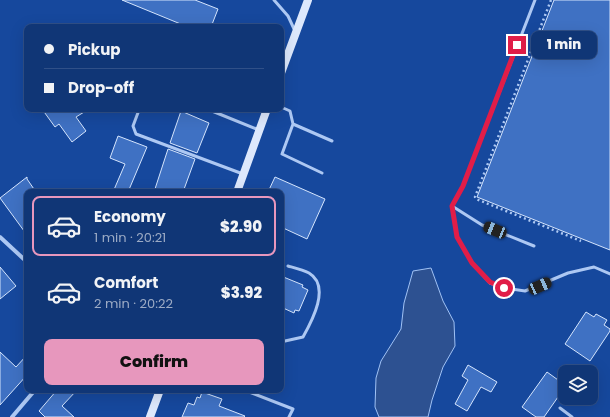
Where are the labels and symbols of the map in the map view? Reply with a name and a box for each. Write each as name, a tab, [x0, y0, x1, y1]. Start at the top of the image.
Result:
callout: 1 min	[531, 31, 597, 59]
route end	[508, 36, 526, 54]
car	[482, 220, 508, 240]
car	[527, 276, 553, 296]
route start	[495, 279, 513, 297]

